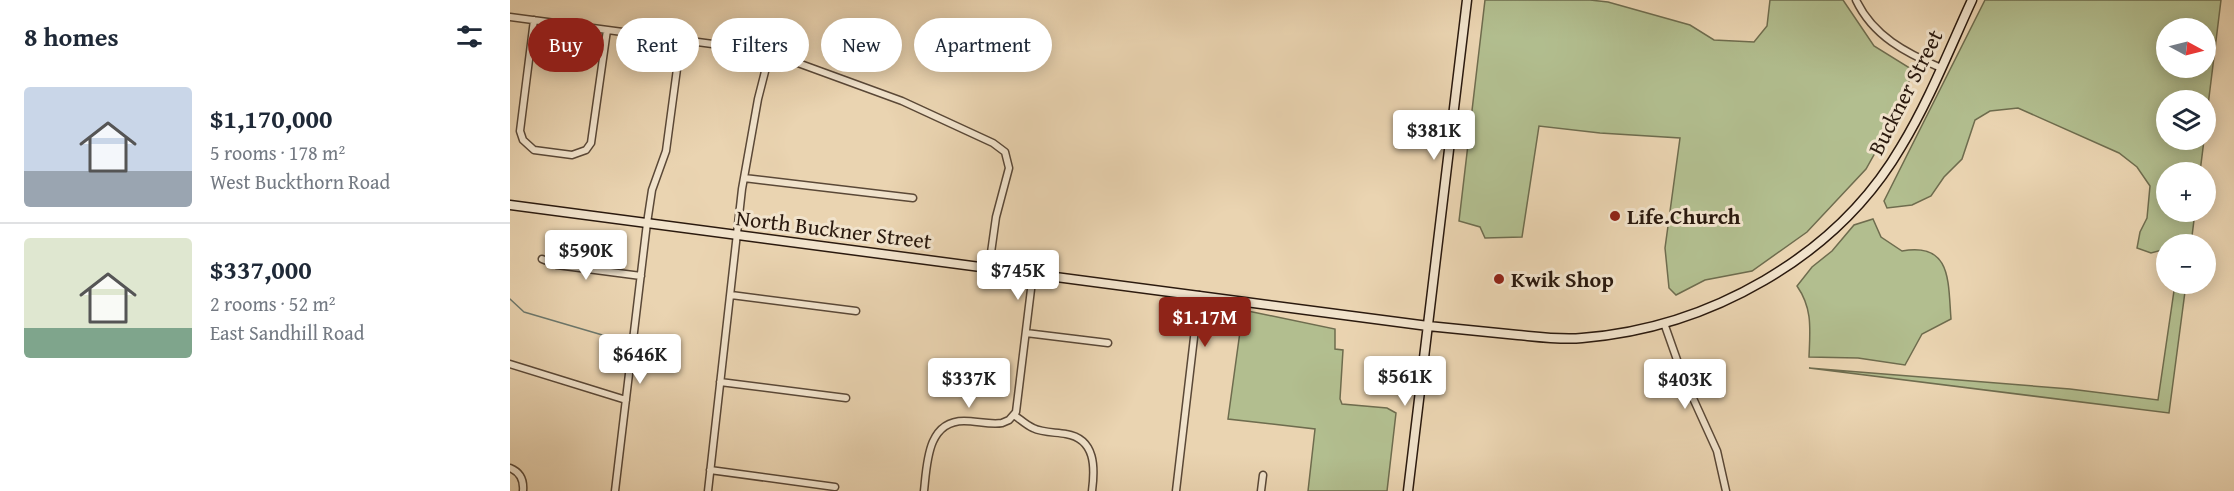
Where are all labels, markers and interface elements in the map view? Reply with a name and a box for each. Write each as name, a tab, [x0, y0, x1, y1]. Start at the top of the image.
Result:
text: 8 homes	[24, 17, 119, 56]
chip: Buy	[528, 18, 604, 72]
chip: Rent	[616, 18, 699, 72]
chip: Filters	[711, 18, 809, 72]
chip: New	[821, 18, 902, 72]
chip: Apartment	[914, 18, 1052, 72]
north arrow	[2156, 18, 2216, 78]
map controls	[2156, 18, 2216, 294]
icon: filters	[453, 20, 486, 53]
street label: Buckner Street	[1860, 23, 1951, 160]
button: layers	[2156, 90, 2216, 150]
text: $1,170,000	[210, 99, 332, 138]
pin: $381K	[1392, 110, 1476, 161]
icon: home	[72, 111, 144, 183]
text: $381K	[1407, 115, 1461, 144]
text: 5 rooms · 178 m²	[210, 138, 345, 167]
button: +	[2156, 162, 2216, 222]
text: West Buckthorn Road	[210, 167, 390, 196]
place label: Life.Church	[1627, 200, 1741, 232]
street label: North Buckner Street	[734, 201, 934, 257]
marker: Life.Church	[1608, 209, 1622, 223]
pin: $590K	[544, 230, 628, 281]
button: −	[2156, 234, 2216, 294]
text: $590K	[559, 235, 613, 264]
text: $337,000	[210, 250, 312, 289]
pin: $745K	[976, 250, 1060, 301]
text: $745K	[991, 255, 1045, 284]
icon: home	[72, 262, 144, 334]
place label: Kwik Shop	[1511, 263, 1614, 295]
marker: Kwik Shop	[1492, 272, 1506, 286]
text: 2 rooms · 52 m²	[210, 289, 336, 318]
pin: $1.17M	[1156, 297, 1254, 348]
text: $1.17M	[1173, 302, 1237, 331]
text: East Sandhill Road	[210, 318, 364, 347]
pin: $646K	[598, 334, 682, 385]
text: $646K	[613, 339, 667, 368]
pin: $561K	[1363, 356, 1447, 407]
pin: $337K	[927, 358, 1011, 409]
pin: $403K	[1643, 359, 1727, 410]
text: $561K	[1378, 361, 1432, 390]
text: $337K	[942, 363, 996, 392]
text: $403K	[1658, 364, 1712, 393]

